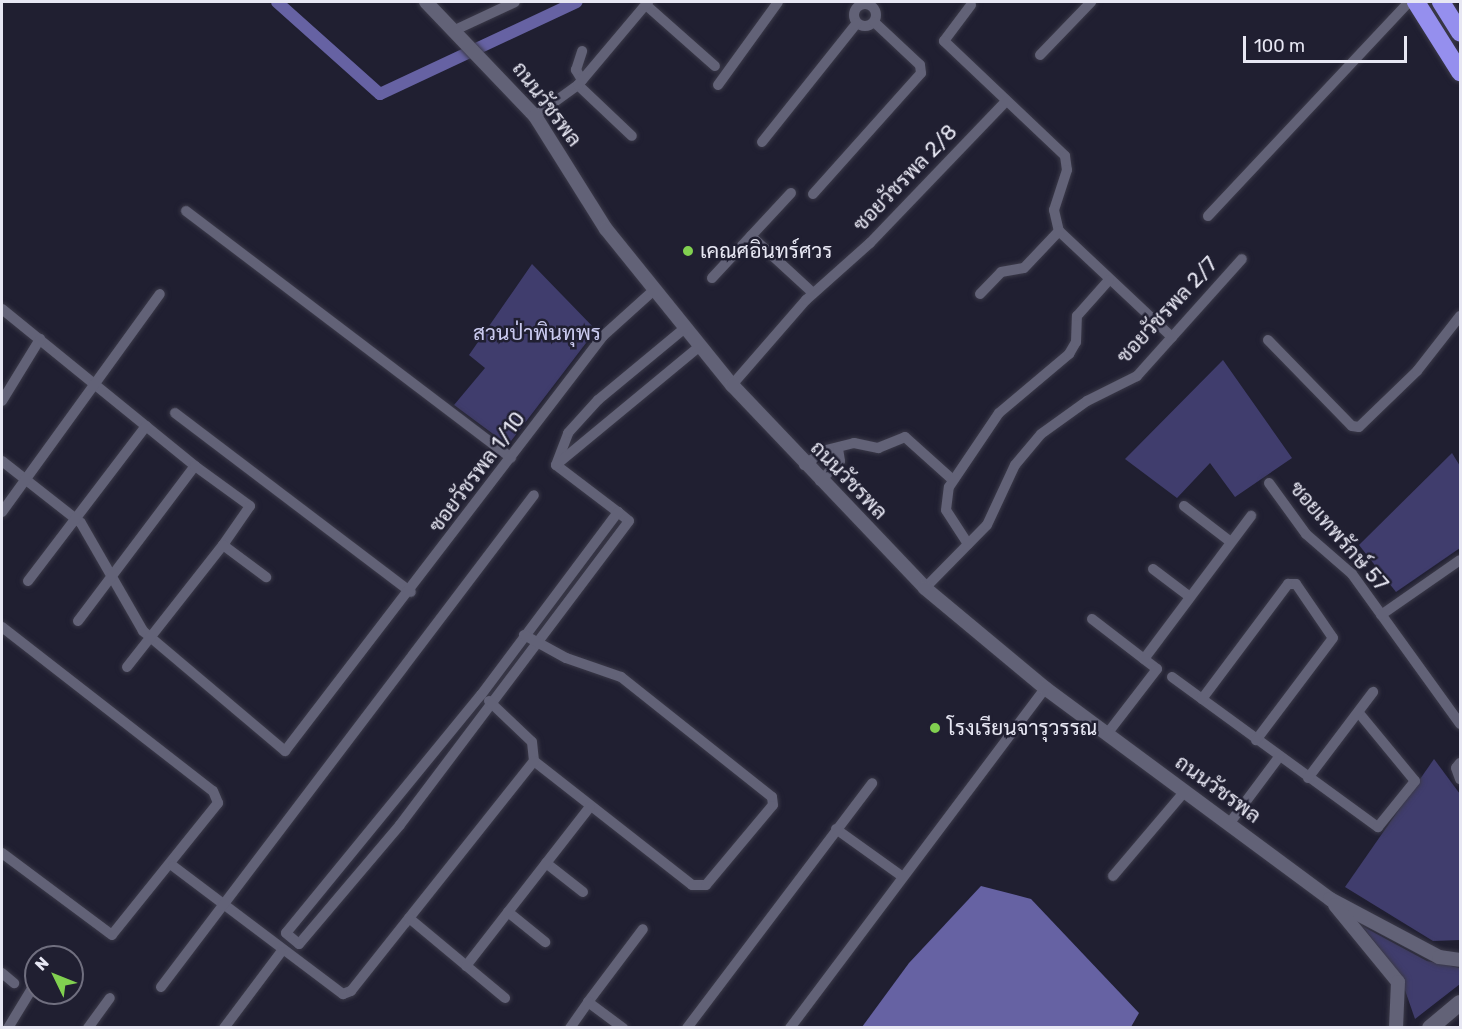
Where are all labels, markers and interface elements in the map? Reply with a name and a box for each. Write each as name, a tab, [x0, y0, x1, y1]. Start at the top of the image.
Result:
scale bar	[1246, 24, 1410, 62]
text: 100 m	[1254, 35, 1305, 57]
street label: ถนนวัชรพล	[507, 57, 587, 151]
street label: ซอยวัชรพล 2/8	[848, 119, 962, 237]
place label: เคณศอินทร์ศวร	[700, 238, 832, 264]
marker: เคณศอินทร์ศวร	[681, 244, 695, 258]
street label: ซอยวัชรพล 2/7	[1111, 251, 1223, 369]
park label: สวนป่าพินทุพร	[473, 320, 601, 346]
street label: ซอยวัชรพล 1/10	[423, 407, 531, 537]
street label: ถนนวัชรพล	[805, 435, 893, 525]
street label: ซอยเทพรักษ์ 57	[1284, 476, 1394, 596]
place label: โรงเรียนจารุวรรณ	[947, 715, 1097, 741]
marker: โรงเรียนจารุวรรณ	[928, 721, 942, 735]
street label: ถนนวัชรพล	[1170, 749, 1266, 829]
north arrow	[24, 945, 84, 1005]
text: N	[31, 953, 53, 974]

